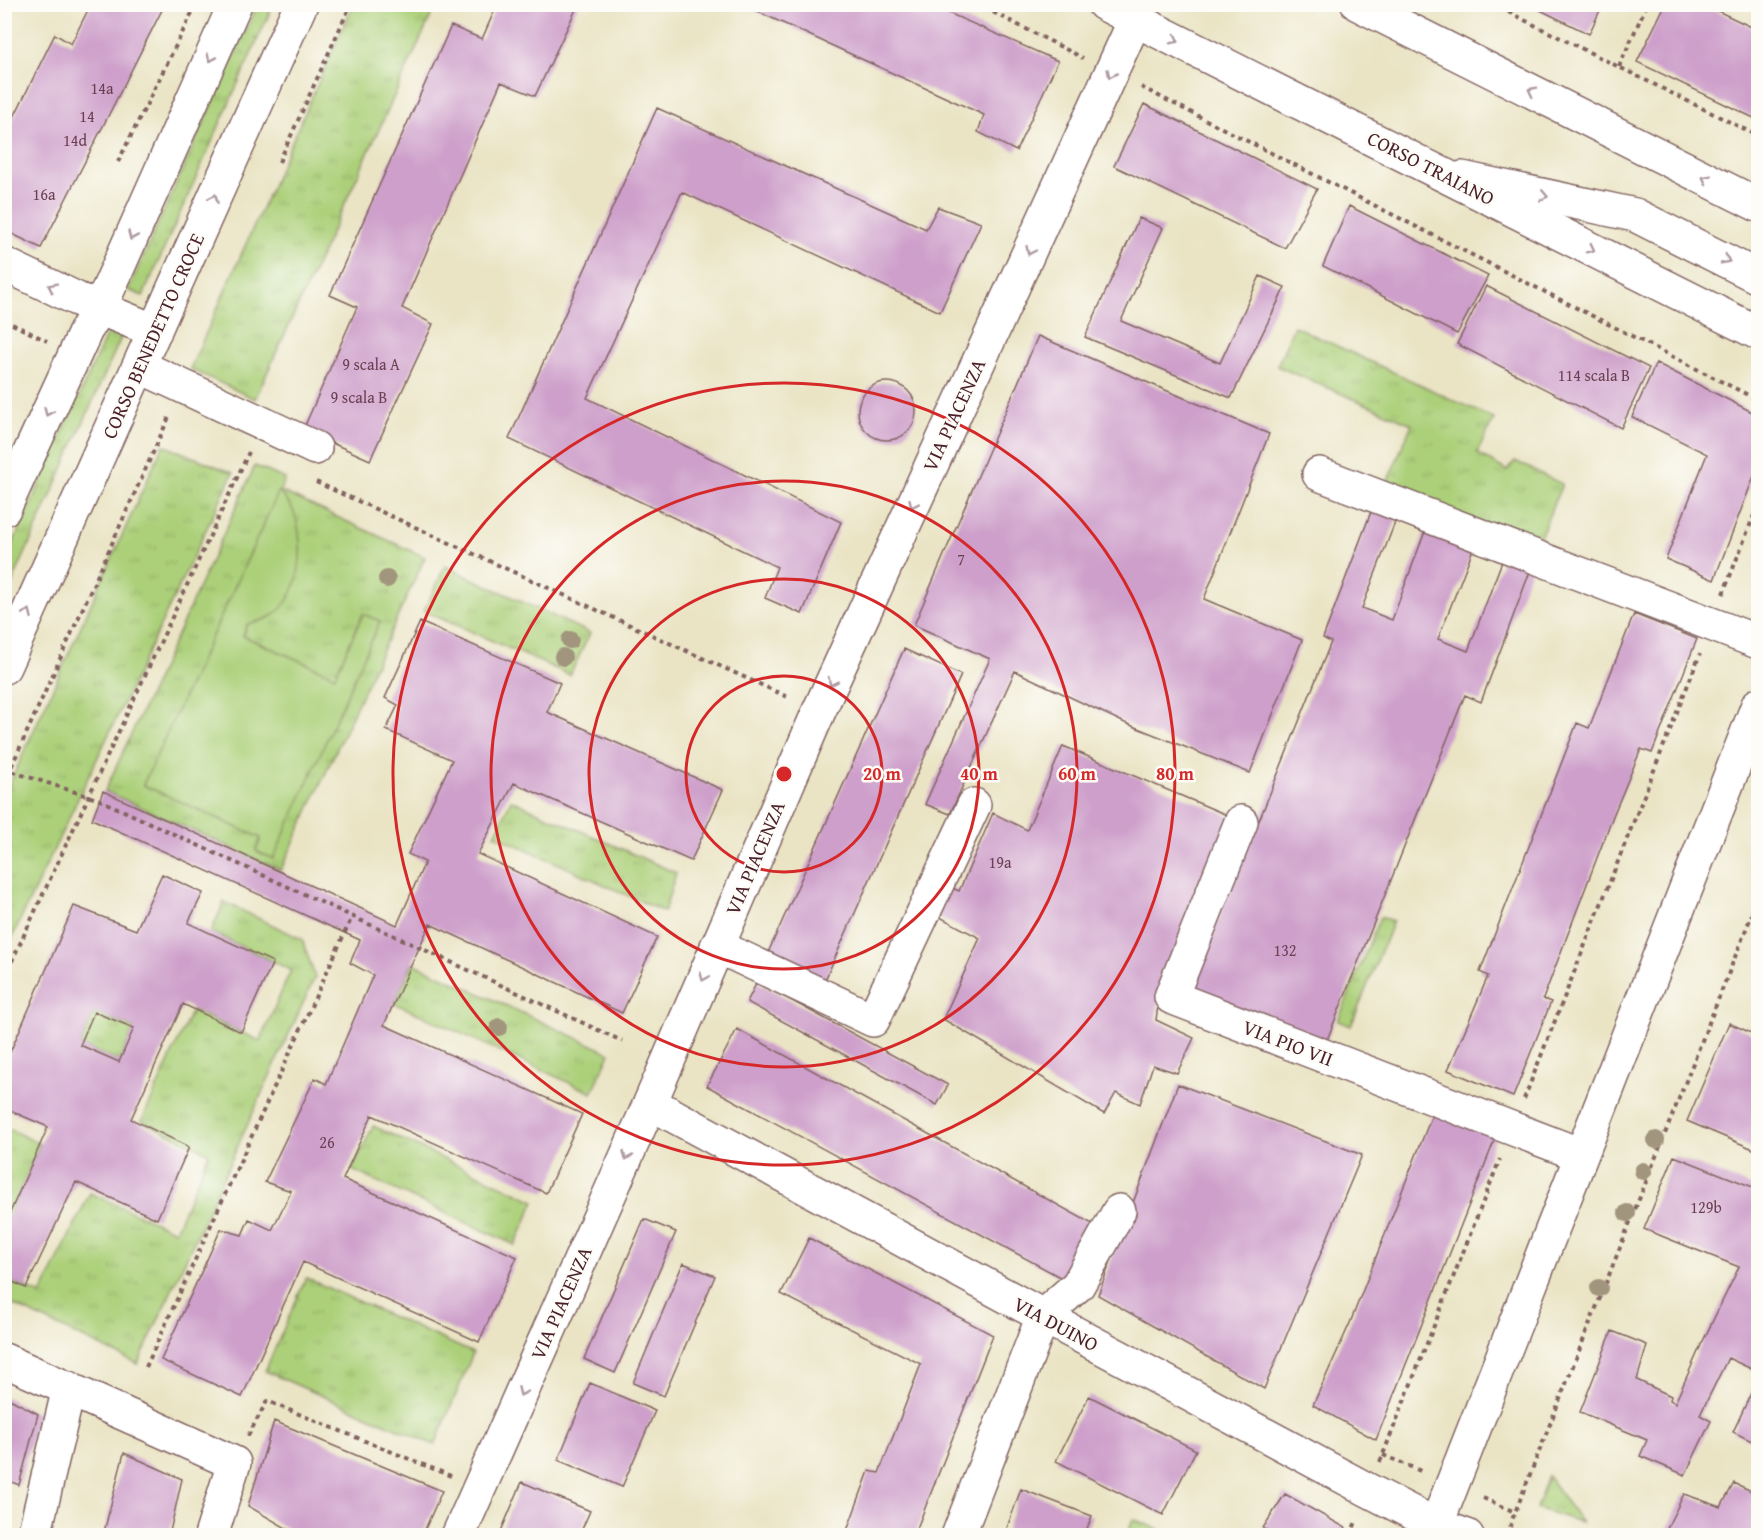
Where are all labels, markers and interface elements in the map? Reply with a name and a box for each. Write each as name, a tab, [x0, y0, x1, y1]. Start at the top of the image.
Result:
one-way arrow	[1168, 33, 1179, 44]
one-way arrow	[207, 52, 219, 63]
one-way arrow	[1106, 67, 1118, 78]
house number: 14a	[91, 76, 114, 100]
one-way arrow	[1527, 87, 1538, 99]
house number: 14	[79, 104, 95, 128]
street label: CORSO TRAIANO	[1363, 123, 1500, 212]
house number: 14d	[63, 128, 87, 152]
one-way arrow	[1702, 174, 1713, 186]
house number: 16a	[33, 182, 56, 206]
one-way arrow	[1538, 189, 1548, 202]
one-way arrow	[207, 194, 219, 205]
street label: CORSO BENEDETTO CROCE	[94, 228, 211, 443]
one-way arrow	[127, 230, 139, 241]
one-way arrow	[1585, 241, 1596, 253]
one-way arrow	[1025, 244, 1037, 255]
one-way arrow	[1720, 253, 1731, 265]
one-way arrow	[47, 283, 58, 294]
house number: 9 scala A	[342, 352, 400, 376]
street label: VIA PIACENZA	[915, 354, 992, 476]
house number: 114 scala B	[1558, 363, 1630, 387]
house number: 9 scala B	[331, 385, 387, 409]
one-way arrow	[44, 405, 56, 416]
one-way arrow	[909, 498, 921, 509]
house number: 7	[957, 547, 965, 571]
one-way arrow	[21, 609, 33, 620]
one-way arrow	[827, 675, 839, 686]
text: 20 m	[863, 760, 902, 787]
text: 40 m	[960, 760, 999, 787]
text: 60 m	[1058, 760, 1097, 787]
text: 80 m	[1156, 760, 1195, 787]
centre of rings	[774, 764, 794, 784]
street label: VIA PIACENZA	[717, 796, 792, 919]
house number: 19a	[989, 850, 1012, 874]
house number: 132	[1273, 938, 1297, 962]
one-way arrow	[699, 971, 711, 982]
street label: VIA PIO VII	[1239, 1012, 1338, 1073]
house number: 26	[319, 1130, 335, 1154]
one-way arrow	[622, 1149, 634, 1160]
house number: 129b	[1690, 1195, 1722, 1219]
street label: VIA PIACENZA	[523, 1241, 598, 1364]
street label: VIA DUINO	[1009, 1289, 1104, 1358]
one-way arrow	[517, 1385, 529, 1396]

